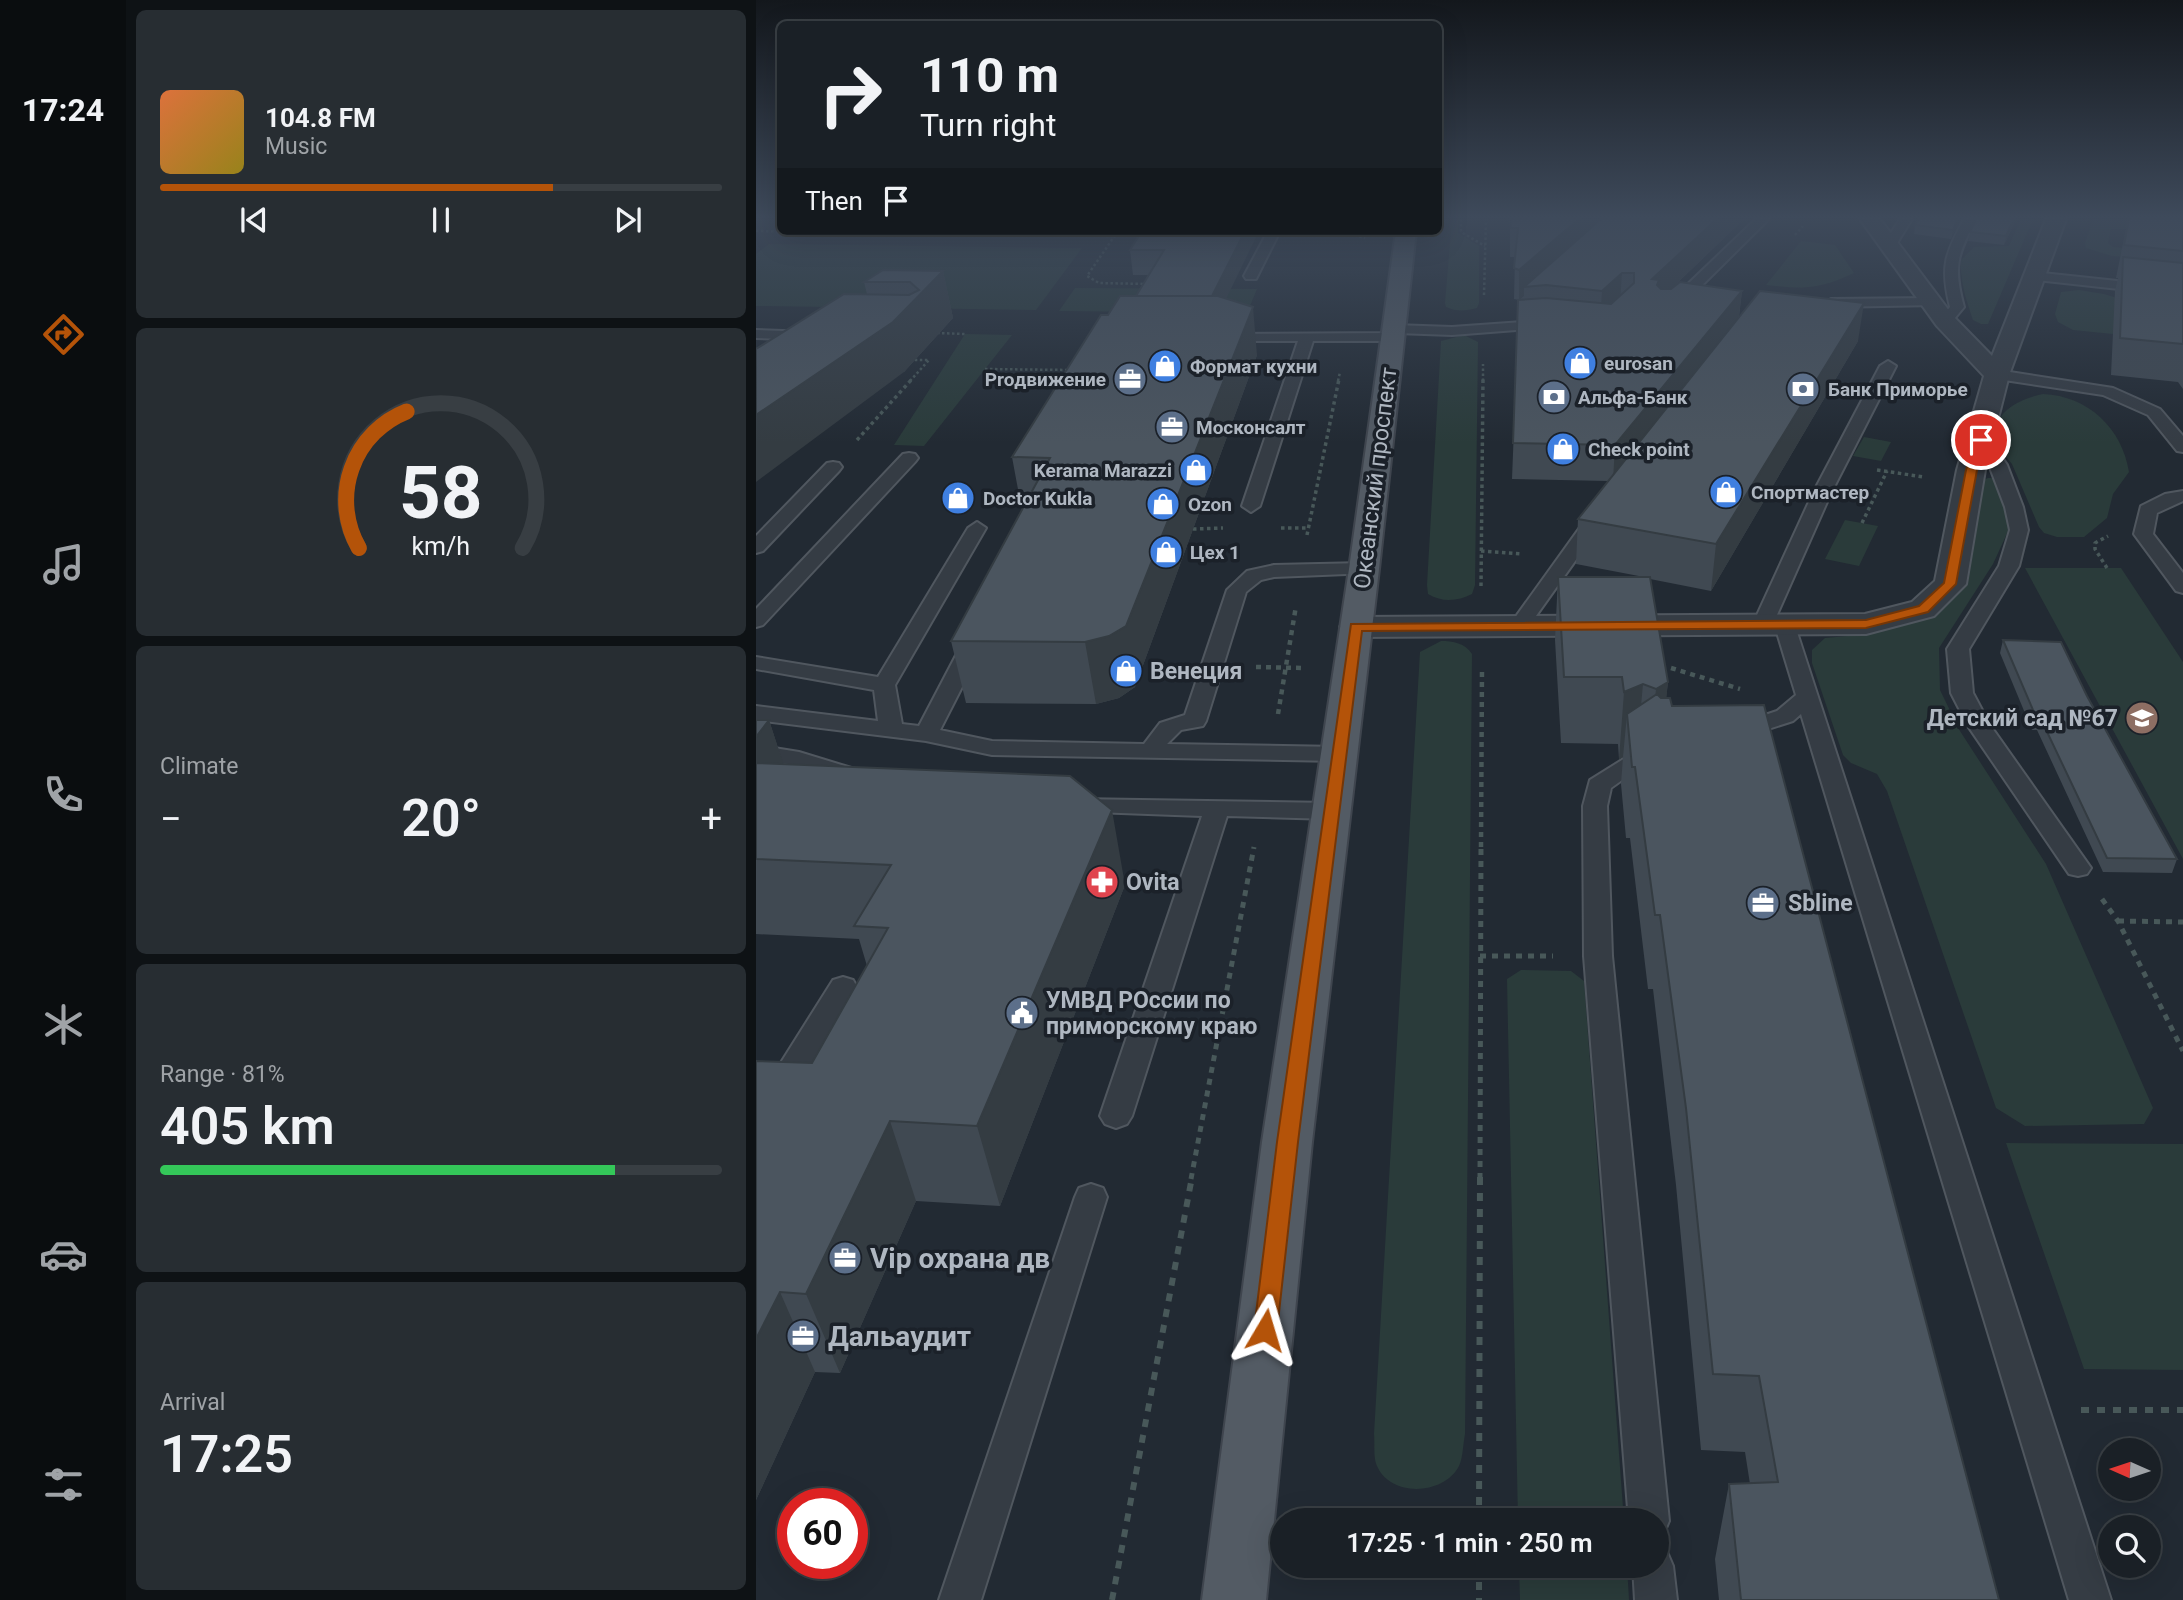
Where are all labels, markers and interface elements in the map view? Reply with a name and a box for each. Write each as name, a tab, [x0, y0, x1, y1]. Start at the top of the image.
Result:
text: 110 m	[920, 47, 1059, 104]
icon: right	[805, 49, 896, 140]
text: 17:24	[22, 91, 104, 129]
text: 104.8 FM	[265, 103, 376, 133]
text: Turn right	[920, 106, 1056, 144]
text: Music	[265, 133, 327, 160]
icon: arrive	[877, 182, 915, 220]
text: Then	[805, 186, 863, 216]
icon: previous	[235, 201, 273, 239]
icon: pause	[422, 201, 460, 239]
icon: next	[609, 201, 647, 239]
icon: directions	[39, 310, 88, 359]
shop icon: eurosan	[1561, 344, 1599, 382]
shop icon: Формат кухни	[1146, 347, 1184, 385]
place label: eurosan	[1604, 352, 1673, 375]
place label: Формат кухни	[1190, 355, 1317, 378]
office icon: Proдвижение	[1111, 360, 1149, 398]
street label: Океанский проспект	[1349, 366, 1402, 590]
place label: Proдвижение	[985, 368, 1106, 391]
bank icon: Банк Приморье	[1784, 370, 1822, 408]
bank icon: Альфа-Банк	[1535, 378, 1573, 416]
place label: Банк Приморье	[1828, 378, 1968, 401]
place label: Альфа-Банк	[1578, 386, 1688, 409]
office icon: Москонсалт	[1153, 408, 1191, 446]
pin	[1951, 410, 2011, 470]
place label: Москонсалт	[1196, 416, 1306, 439]
icon: arrive	[1962, 421, 2000, 459]
shop icon: Check point	[1544, 430, 1582, 468]
place label: Check point	[1588, 438, 1690, 461]
text: 58	[399, 450, 483, 536]
shop icon: Kerama Marazzi	[1177, 451, 1215, 489]
place label: Kerama Marazzi	[1034, 459, 1172, 482]
shop icon: Спортмастер	[1707, 473, 1745, 511]
shop icon: Doctor Kukla	[939, 479, 977, 517]
place label: Спортмастер	[1751, 481, 1870, 504]
shop icon: Ozon	[1144, 485, 1182, 523]
place label: Doctor Kukla	[983, 487, 1092, 510]
place label: Ozon	[1188, 493, 1232, 516]
text: km/h	[412, 532, 470, 561]
shop icon: Цех 1	[1147, 533, 1185, 571]
icon: music	[39, 540, 88, 589]
place label: Цех 1	[1190, 541, 1240, 564]
shop icon: Венеция	[1107, 652, 1145, 690]
place label: Венеция	[1150, 658, 1242, 685]
school or university icon: Детский сад №67	[2123, 699, 2161, 737]
place label: Детский сад №67	[1927, 705, 2118, 732]
text: Climate	[160, 753, 239, 780]
icon: phone	[39, 770, 88, 819]
text: 20°	[401, 788, 481, 849]
text: −	[160, 797, 182, 841]
text: +	[700, 797, 722, 841]
pharmacy icon: Ovita	[1083, 863, 1121, 901]
place label: Ovita	[1126, 869, 1180, 896]
office icon: Sbline	[1744, 884, 1782, 922]
place label: Sbline	[1788, 890, 1853, 917]
place label: УМВД РОссии по приморскому краю	[1046, 987, 1257, 1040]
public building icon: УМВД РОссии по приморскому краю	[1003, 994, 1041, 1032]
icon: climate	[39, 1000, 88, 1049]
text: Range · 81%	[160, 1061, 285, 1088]
text: 405 km	[160, 1096, 335, 1157]
icon: car	[39, 1230, 88, 1279]
office icon: Vip охрана дв	[826, 1239, 864, 1277]
place label: Vip охрана дв	[870, 1242, 1050, 1275]
position arrow	[1228, 1293, 1302, 1367]
office icon: Дальаудит	[784, 1317, 822, 1355]
place label: Дальаудит	[828, 1320, 971, 1353]
text: Arrival	[160, 1389, 225, 1416]
text: 17:25	[160, 1424, 293, 1485]
north arrow	[2098, 1438, 2161, 1502]
map controls	[2098, 1438, 2161, 1578]
icon: filters	[39, 1460, 88, 1509]
speed limit sign: 60	[777, 1488, 868, 1579]
button: search	[2098, 1515, 2161, 1578]
text: 17:25 · 1 min · 250 m	[1346, 1528, 1593, 1558]

